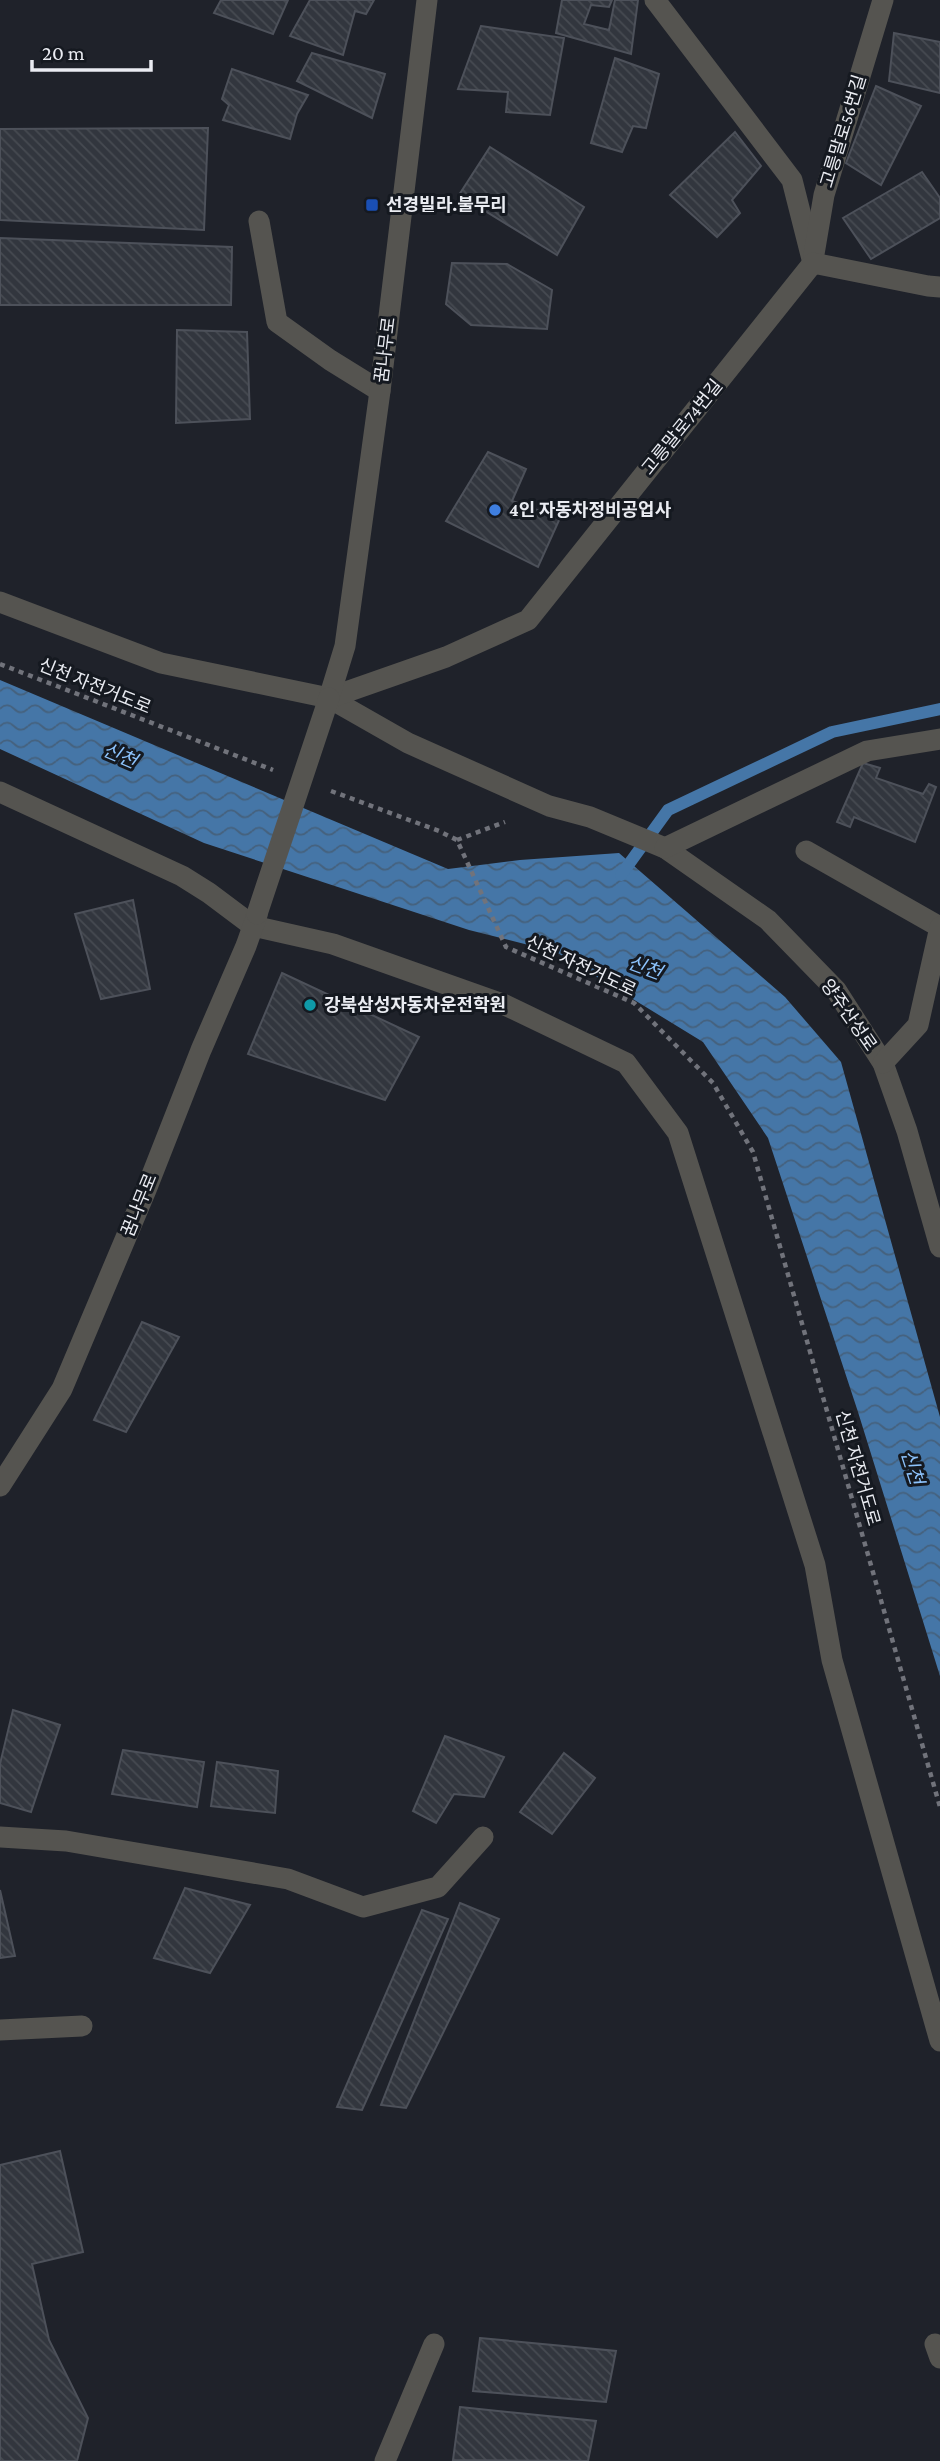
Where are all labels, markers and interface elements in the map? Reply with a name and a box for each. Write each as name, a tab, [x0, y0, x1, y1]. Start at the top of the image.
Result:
scale bar	[32, 28, 150, 72]
text: 20 m	[42, 41, 85, 65]
street label: 고릉말로56번길	[816, 72, 870, 190]
place label: 선경빌라.불무리	[386, 195, 507, 215]
marker: 선경빌라.불무리	[364, 197, 380, 213]
street label: 꿈나무로	[371, 316, 399, 384]
street label: 고릉말로74번길	[638, 376, 726, 478]
place label: 4인 자동차정비공업사	[509, 500, 672, 520]
marker: 4인 자동차정비공업사	[487, 502, 503, 518]
street label: 신천 자전거도로	[36, 654, 154, 718]
water label: 신천	[100, 739, 141, 773]
street label: 신천 자전거도로	[523, 932, 639, 1000]
water label: 신천	[625, 952, 666, 984]
street label: 양주산성로	[817, 975, 881, 1055]
place label: 강북삼성자동차운전학원	[324, 995, 506, 1015]
marker: 강북삼성자동차운전학원	[302, 997, 318, 1013]
street label: 꿈나무로	[117, 1171, 161, 1239]
street label: 신천 자전거도로	[832, 1408, 884, 1528]
water label: 신천	[897, 1447, 928, 1488]

